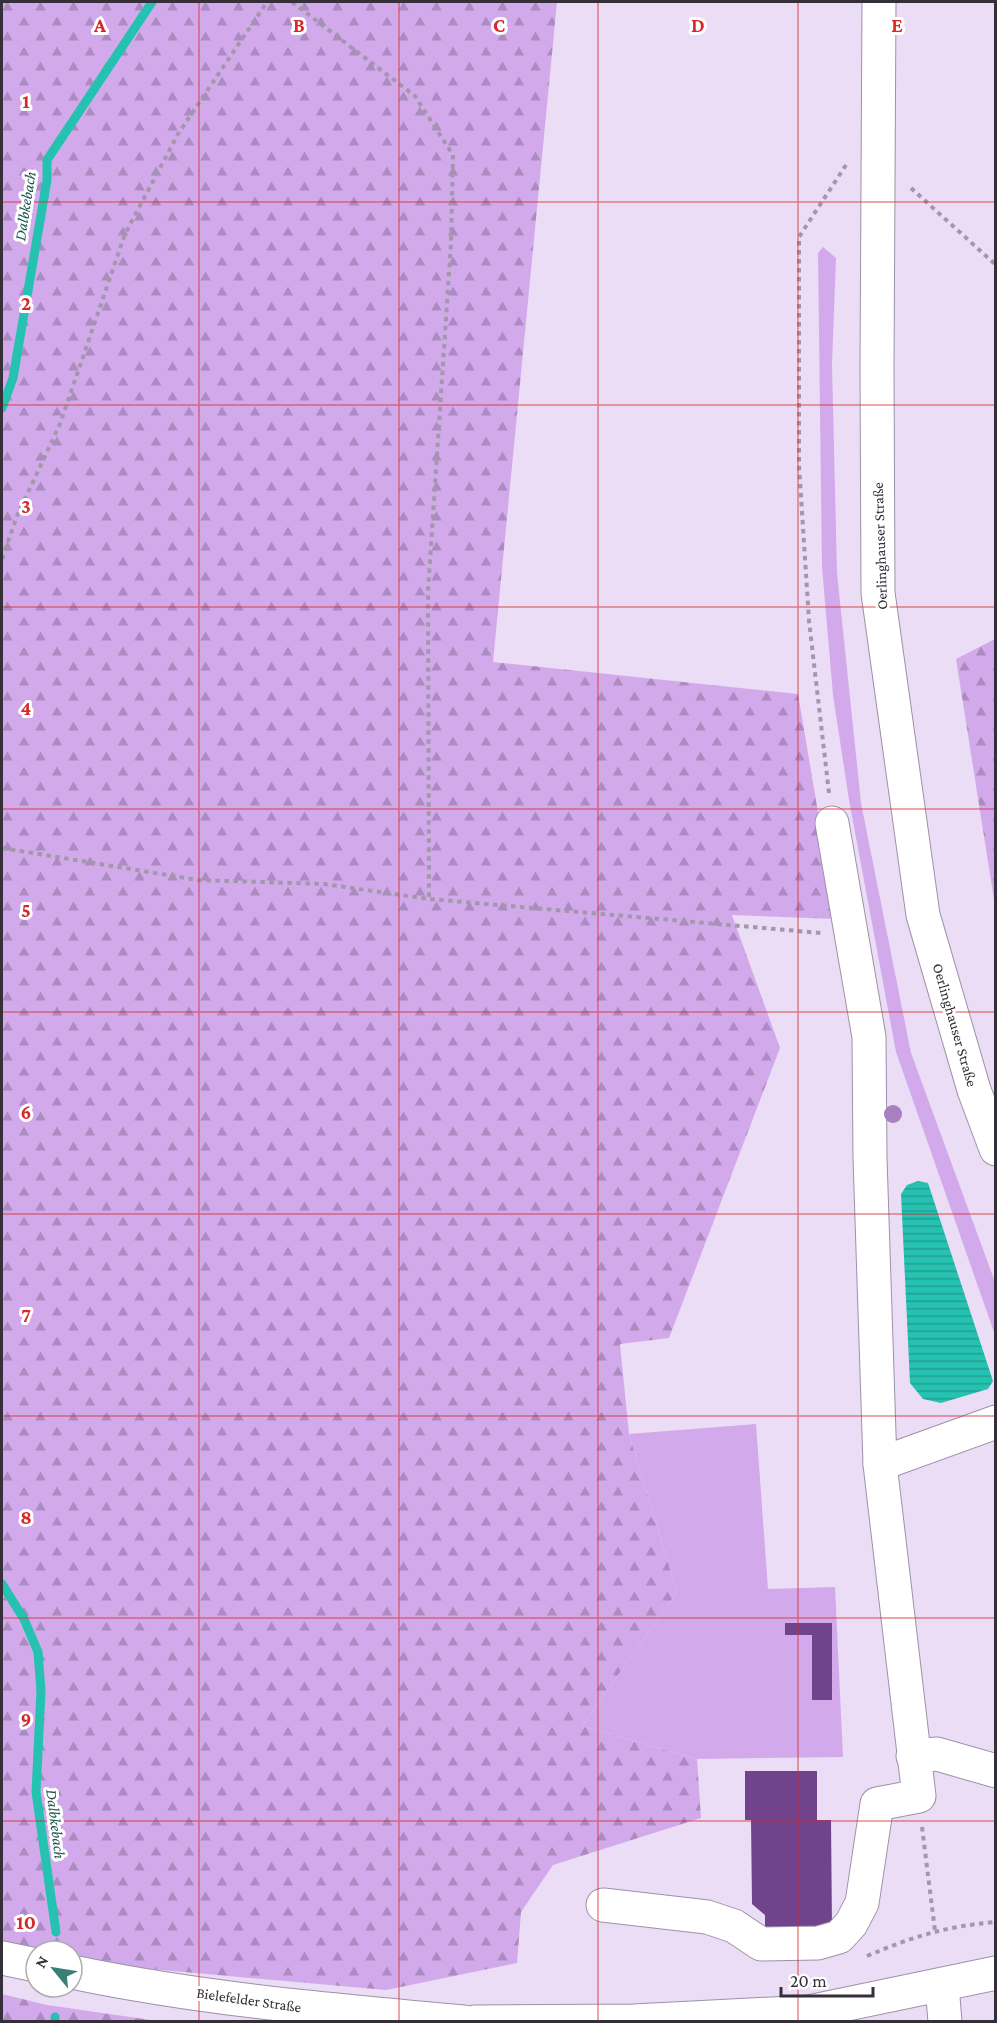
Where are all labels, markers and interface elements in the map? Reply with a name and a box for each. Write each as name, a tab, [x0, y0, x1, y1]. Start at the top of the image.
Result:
text: A	[93, 14, 107, 36]
text: B	[293, 14, 305, 36]
text: C	[493, 14, 505, 36]
text: D	[691, 14, 705, 36]
text: E	[891, 14, 903, 36]
text: 1	[22, 90, 30, 112]
water label: Dalbkebach	[11, 170, 39, 242]
text: 2	[21, 292, 31, 314]
street label: Oerlinghauser Straße	[870, 482, 891, 610]
text: 3	[21, 495, 31, 517]
text: 4	[21, 697, 32, 719]
text: 5	[21, 899, 31, 921]
street label: Oerlinghauser Straße	[929, 961, 980, 1089]
text: 6	[21, 1101, 31, 1123]
text: 7	[21, 1304, 31, 1326]
text: 8	[20, 1506, 32, 1528]
text: 9	[21, 1708, 31, 1730]
water label: Dalbkebach	[43, 1788, 69, 1860]
text: 10	[16, 1911, 36, 1933]
north arrow	[24, 1939, 84, 1999]
text: N	[31, 1953, 52, 1971]
scale bar	[781, 1960, 872, 1998]
text: 20 m	[790, 1971, 827, 1991]
street label: Bielefelder Straße	[196, 1985, 303, 2015]

